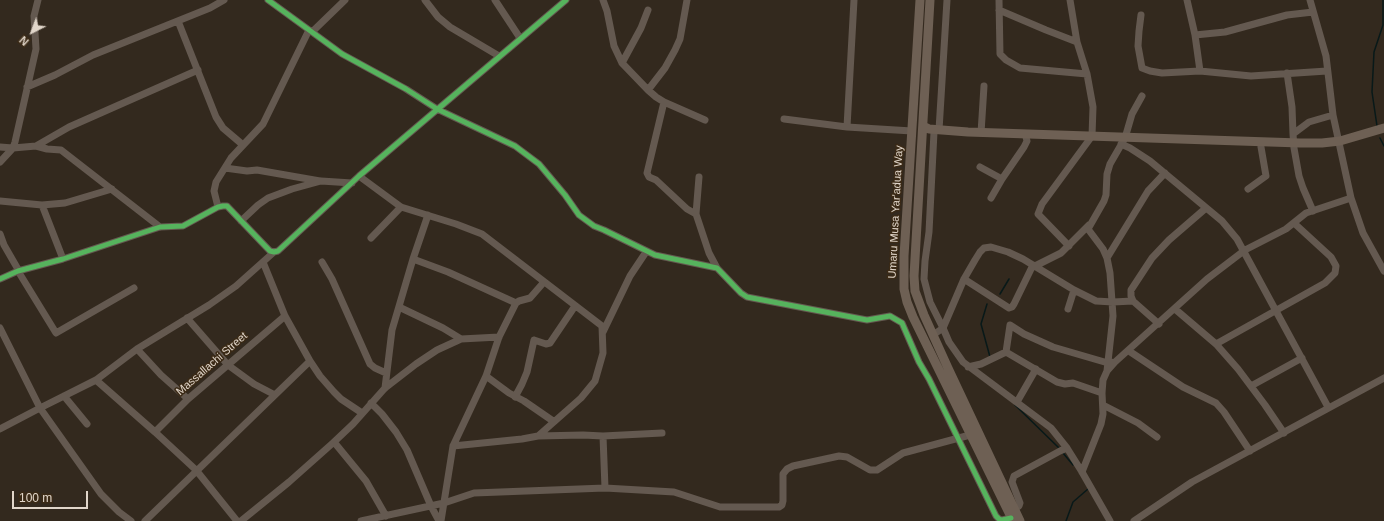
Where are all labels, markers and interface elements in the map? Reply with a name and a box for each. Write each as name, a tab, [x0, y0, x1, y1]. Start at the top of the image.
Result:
north arrow	[12, 12, 52, 52]
text: N	[17, 34, 31, 48]
street label: Umaru Musa Yar'adua Way	[886, 145, 906, 279]
street label: Massallachi Street	[174, 330, 250, 398]
scale bar	[14, 483, 90, 509]
text: 100 m	[19, 491, 52, 505]

